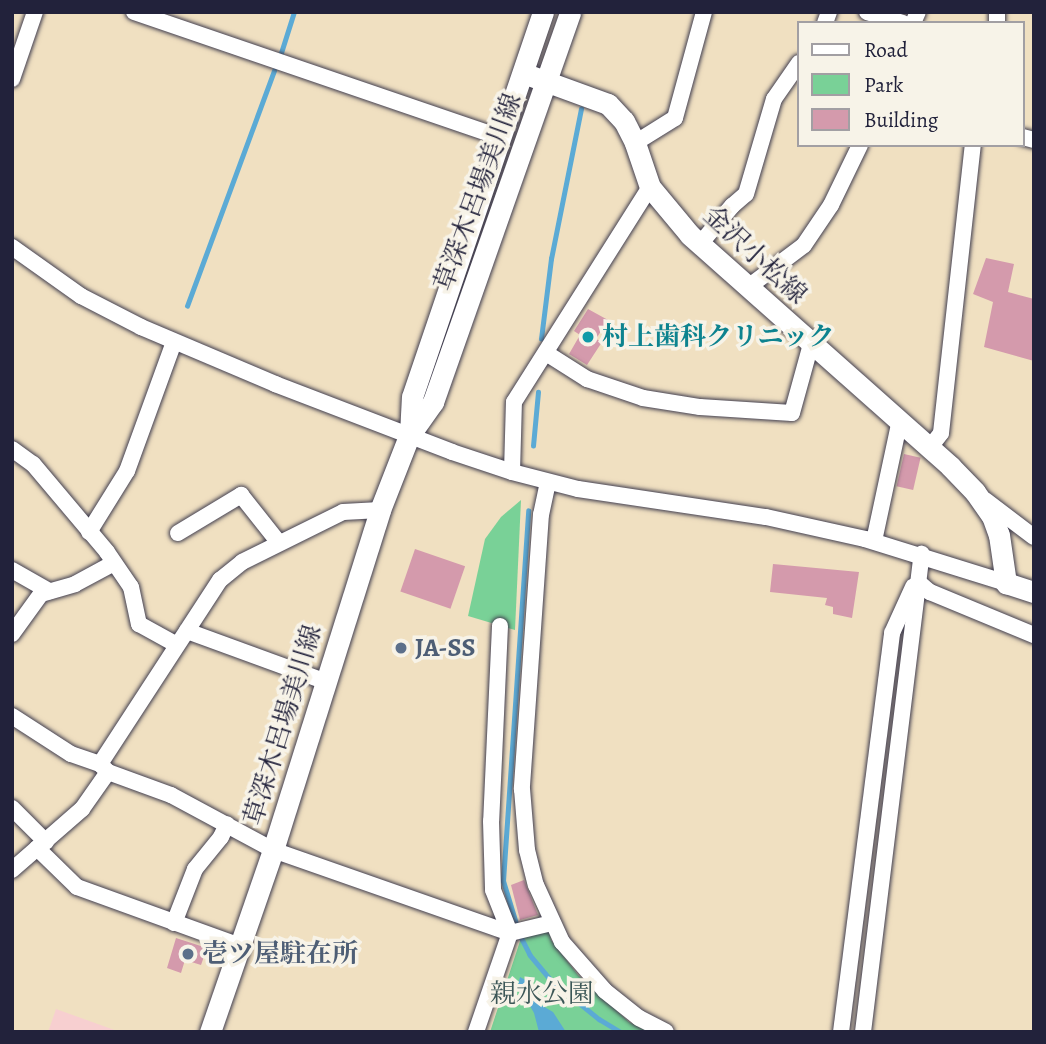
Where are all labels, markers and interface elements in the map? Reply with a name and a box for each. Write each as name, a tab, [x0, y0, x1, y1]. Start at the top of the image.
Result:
legend	[797, 21, 1025, 147]
text: Road	[864, 36, 908, 64]
text: Park	[864, 71, 903, 99]
street label: 草深木呂場美川線	[428, 89, 528, 295]
text: Building	[864, 106, 938, 134]
street label: 金沢小松線	[697, 199, 813, 311]
place label: 村上歯科クリニック	[602, 321, 836, 353]
marker: 村上歯科クリニック	[580, 329, 596, 345]
street label: 草深木呂場美川線	[238, 621, 328, 829]
place label: JA-SS	[415, 632, 476, 664]
marker: JA-SS	[393, 640, 409, 656]
place label: 壱ツ屋駐在所	[202, 938, 358, 970]
marker: 壱ツ屋駐在所	[180, 946, 196, 962]
park label: 親水公園	[490, 978, 594, 1010]

